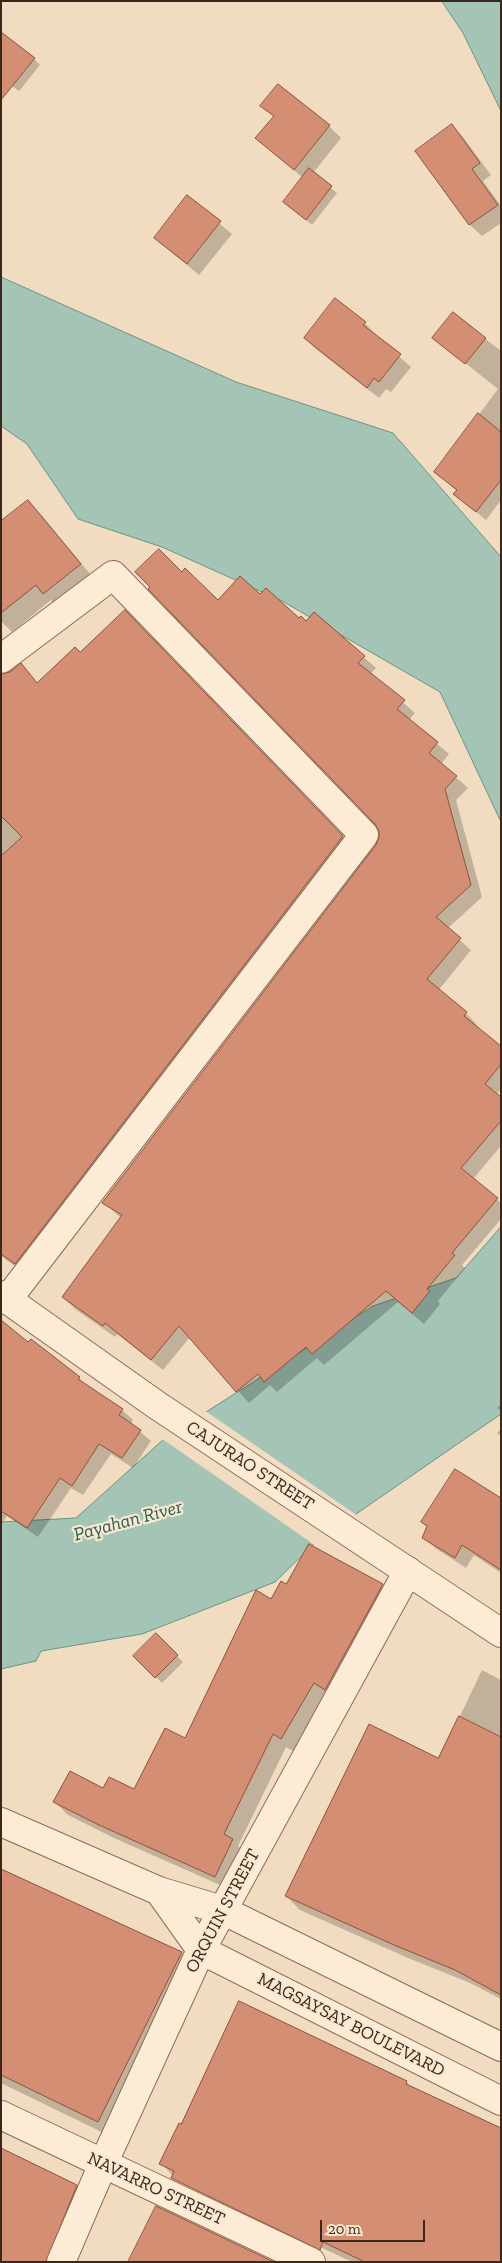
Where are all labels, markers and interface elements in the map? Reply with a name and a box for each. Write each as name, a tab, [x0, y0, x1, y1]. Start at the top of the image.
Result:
street label: CAJURAO STREET	[182, 1417, 318, 1515]
water label: Payahan River	[71, 1496, 185, 1546]
street label: ORQUIN STREET	[181, 1845, 265, 1977]
street label: MAGSAYSAY BOULEVARD	[254, 1968, 448, 2082]
street label: NAVARRO STREET	[84, 2148, 228, 2230]
scale bar	[322, 2210, 427, 2242]
text: 20 m	[328, 2220, 361, 2238]

